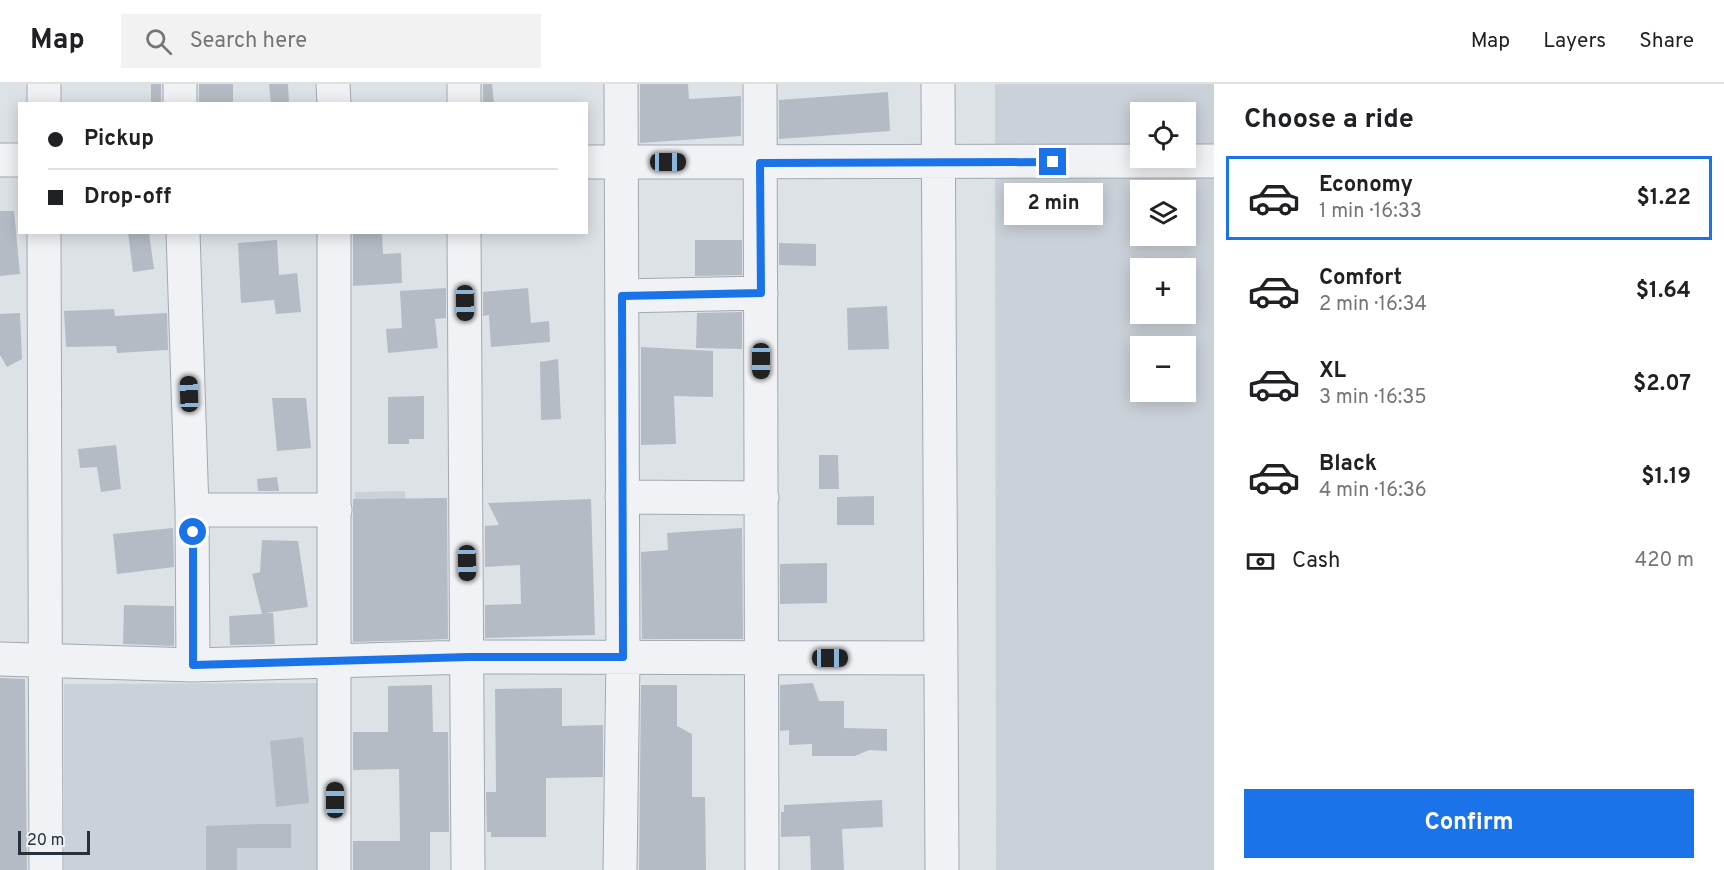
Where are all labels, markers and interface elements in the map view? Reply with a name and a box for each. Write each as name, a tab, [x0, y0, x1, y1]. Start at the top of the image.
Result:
search box	[121, 14, 541, 68]
text: Map	[30, 23, 85, 59]
icon: search	[142, 25, 175, 58]
text: Search here	[190, 28, 307, 55]
text: Map	[1471, 28, 1510, 55]
text: Layers	[1543, 28, 1606, 55]
text: Share	[1639, 28, 1694, 55]
map controls	[1130, 102, 1196, 402]
button: locate	[1130, 102, 1196, 168]
text: Choose a ride	[1244, 103, 1414, 137]
text: Pickup	[84, 126, 154, 153]
route end	[1039, 148, 1066, 175]
car	[650, 153, 686, 171]
icon: car	[1247, 171, 1301, 225]
text: Economy	[1319, 172, 1413, 199]
button: layers	[1130, 180, 1196, 246]
callout: 2 min	[1004, 183, 1102, 225]
text: Drop-off	[84, 184, 171, 211]
text: $1.22	[1637, 185, 1691, 212]
text: 2 min	[1027, 191, 1080, 217]
text: 1 min · 16:33	[1319, 199, 1422, 225]
button: +	[1130, 258, 1196, 324]
icon: car	[1247, 264, 1301, 318]
text: Comfort	[1319, 265, 1402, 292]
text: $1.64	[1636, 278, 1691, 305]
car	[456, 285, 474, 321]
text: 2 min · 16:34	[1319, 292, 1427, 318]
button: −	[1130, 336, 1196, 402]
car	[752, 343, 770, 379]
icon: car	[1247, 357, 1301, 411]
text: XL	[1319, 358, 1346, 385]
text: $2.07	[1633, 371, 1691, 398]
car	[179, 376, 199, 412]
text: 3 min · 16:35	[1319, 385, 1427, 411]
icon: car	[1247, 450, 1301, 504]
text: Black	[1319, 451, 1377, 478]
text: $1.19	[1641, 464, 1691, 491]
text: 4 min · 16:36	[1319, 478, 1427, 504]
route start	[179, 518, 206, 545]
car	[458, 545, 476, 581]
icon: cash	[1244, 545, 1277, 578]
text: Cash	[1292, 548, 1341, 575]
text: 420 m	[1635, 548, 1694, 574]
car	[812, 649, 848, 667]
car	[326, 782, 344, 818]
button: Confirm	[1244, 789, 1694, 858]
scale bar	[18, 828, 90, 856]
text: 20 m	[27, 831, 64, 851]

